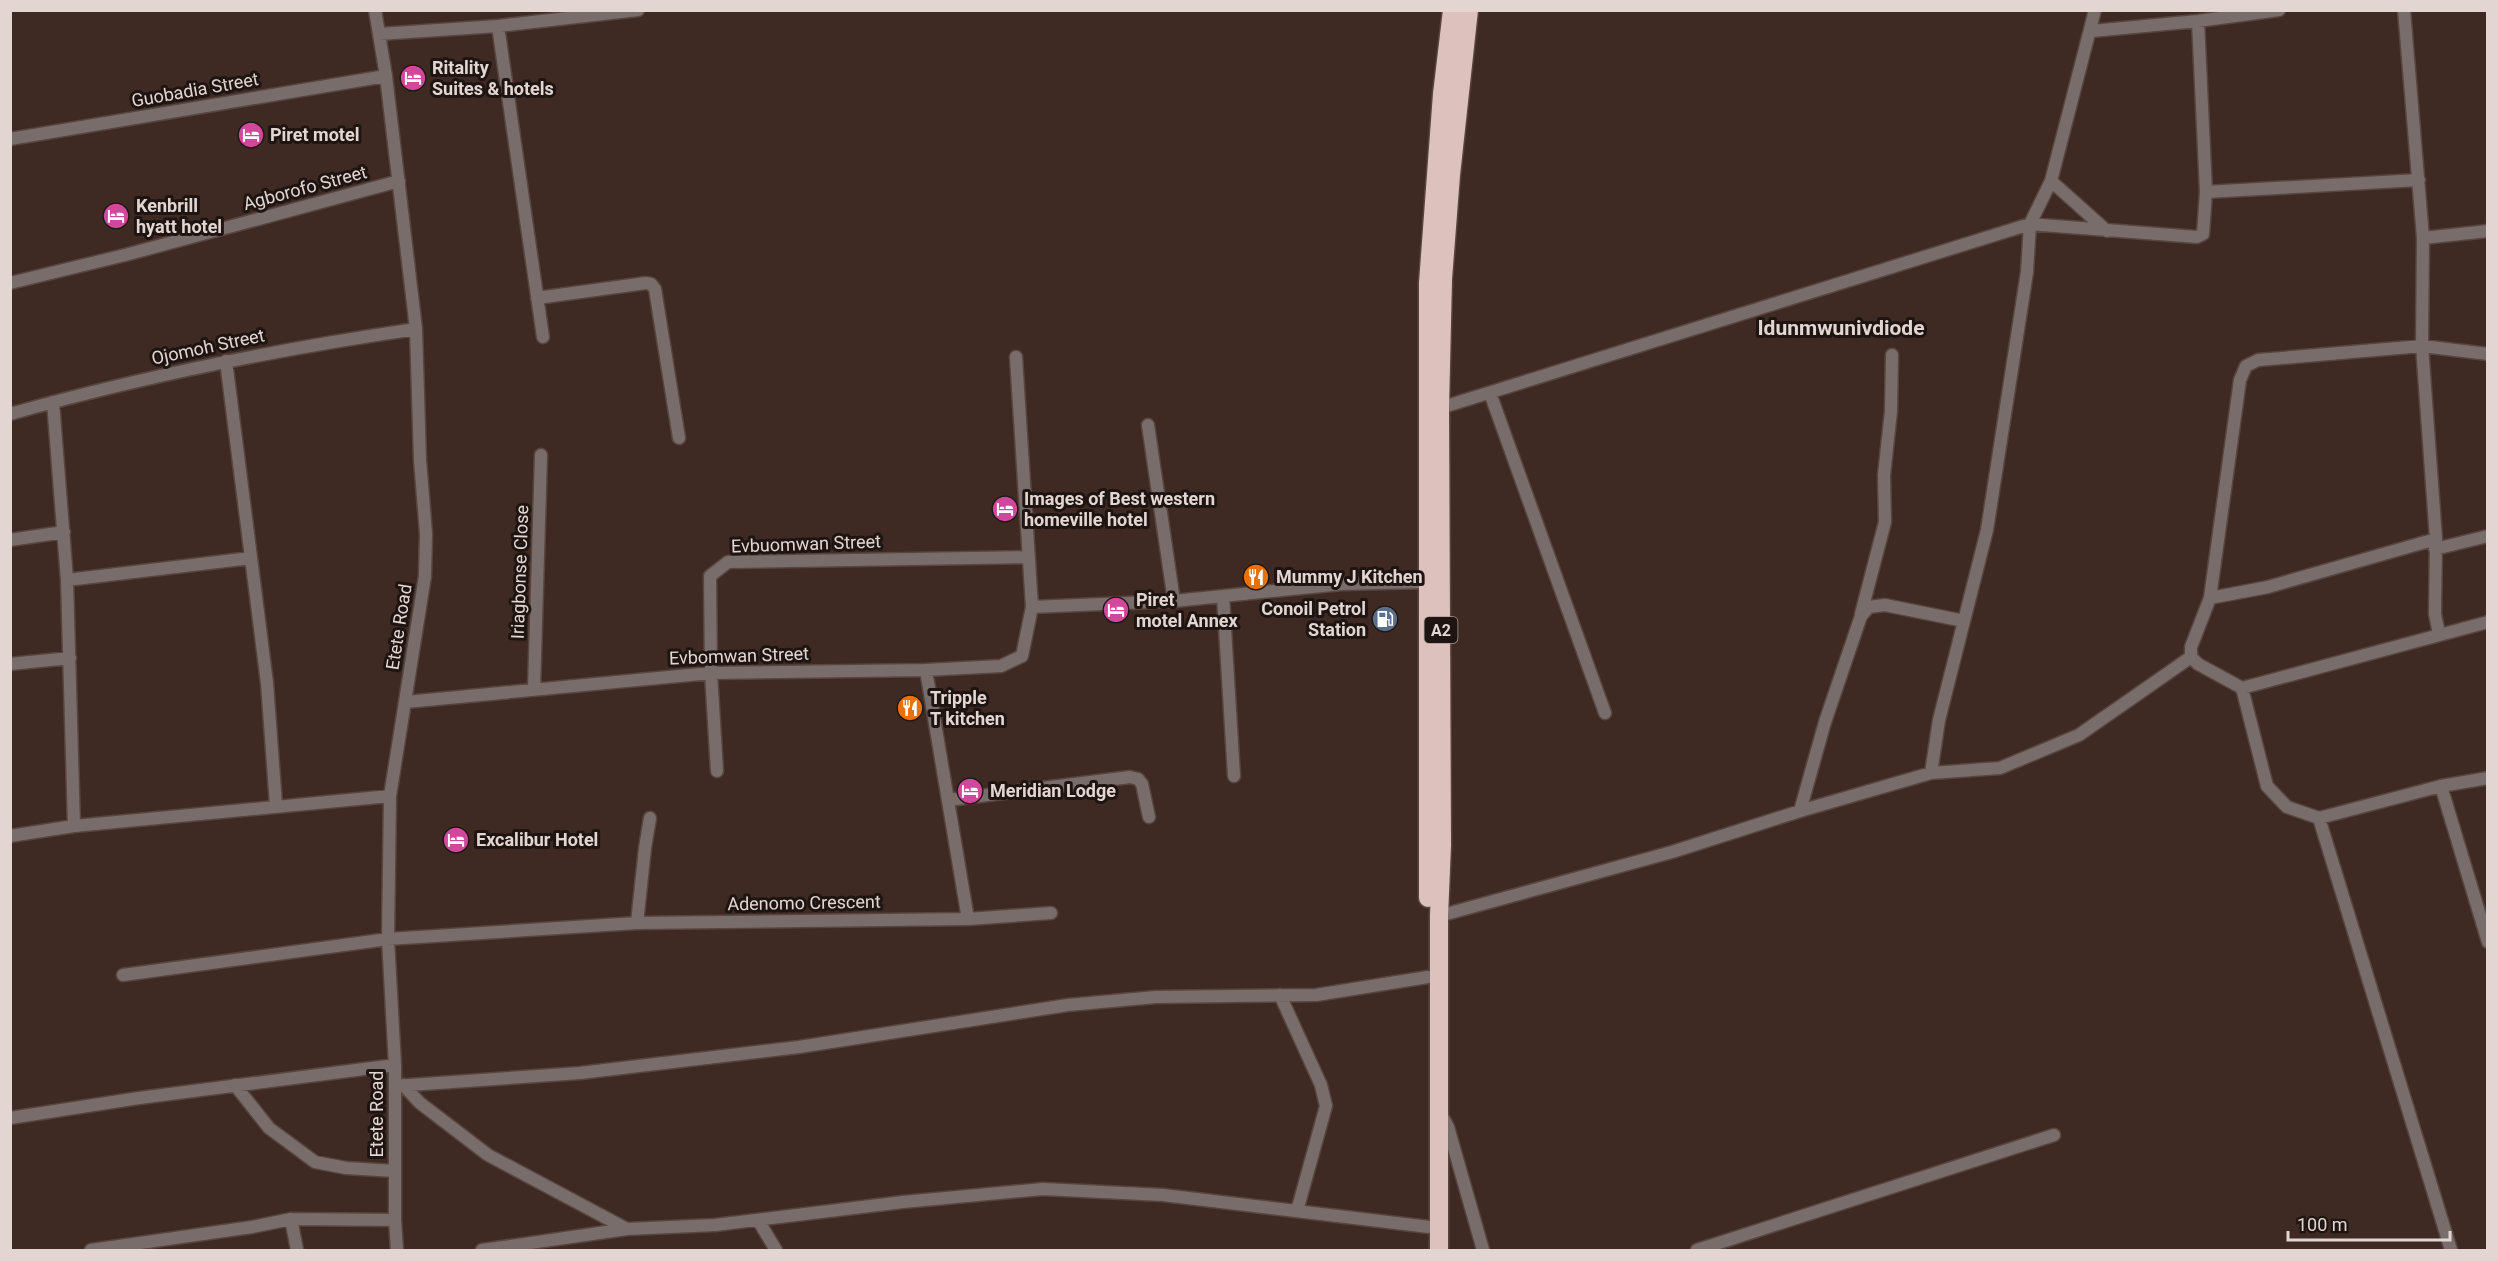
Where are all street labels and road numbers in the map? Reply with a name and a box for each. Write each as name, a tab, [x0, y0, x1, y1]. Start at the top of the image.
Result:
street label: Guobadia Street	[130, 68, 260, 111]
street label: Agborofo Street	[241, 161, 369, 214]
street label: Ojomoh Street	[150, 324, 266, 369]
street label: Iriagbonse Close	[507, 505, 532, 639]
street label: Evbuomwan Street	[731, 530, 881, 557]
street label: Etete Road	[381, 582, 416, 671]
road number: A2	[1424, 617, 1458, 643]
street label: Evbomwan Street	[669, 643, 809, 668]
street label: Adenomo Crescent	[727, 891, 881, 914]
street label: Etete Road	[366, 1071, 387, 1157]

